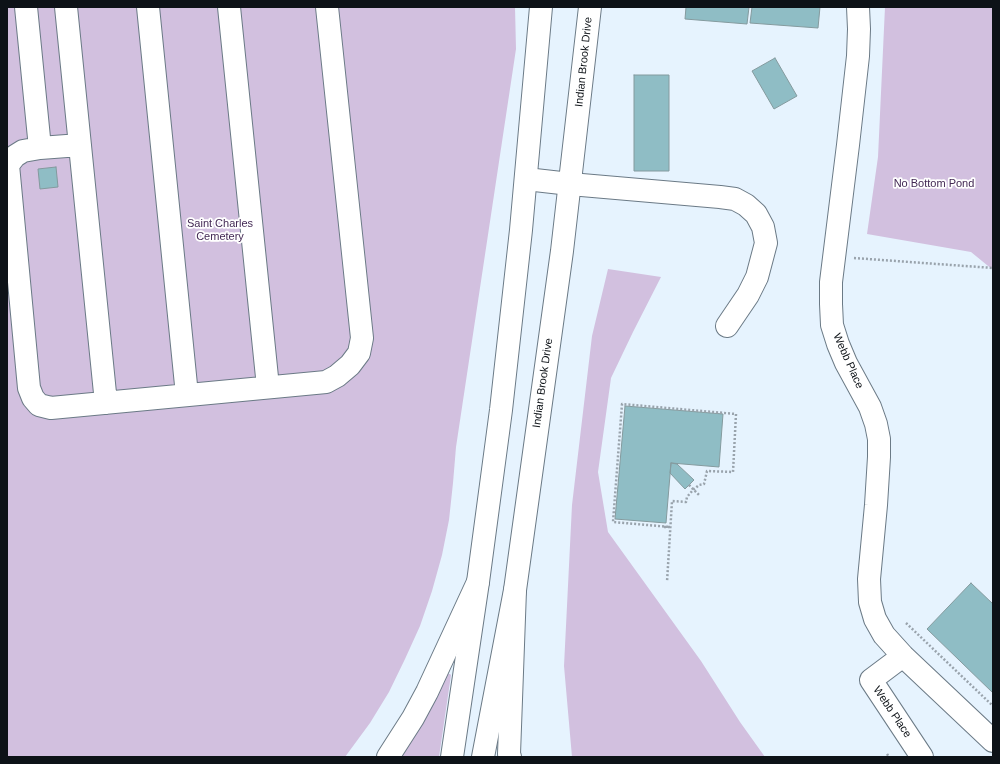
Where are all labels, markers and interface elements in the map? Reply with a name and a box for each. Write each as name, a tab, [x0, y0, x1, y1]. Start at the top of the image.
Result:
street label: Indian Brook Drive	[573, 16, 595, 108]
park label: No Bottom Pond	[894, 177, 974, 191]
park label: Saint Charles Cemetery	[187, 217, 253, 243]
street label: Webb Place	[830, 331, 866, 391]
street label: Indian Brook Drive	[530, 337, 556, 429]
street label: Webb Place	[870, 684, 914, 740]

